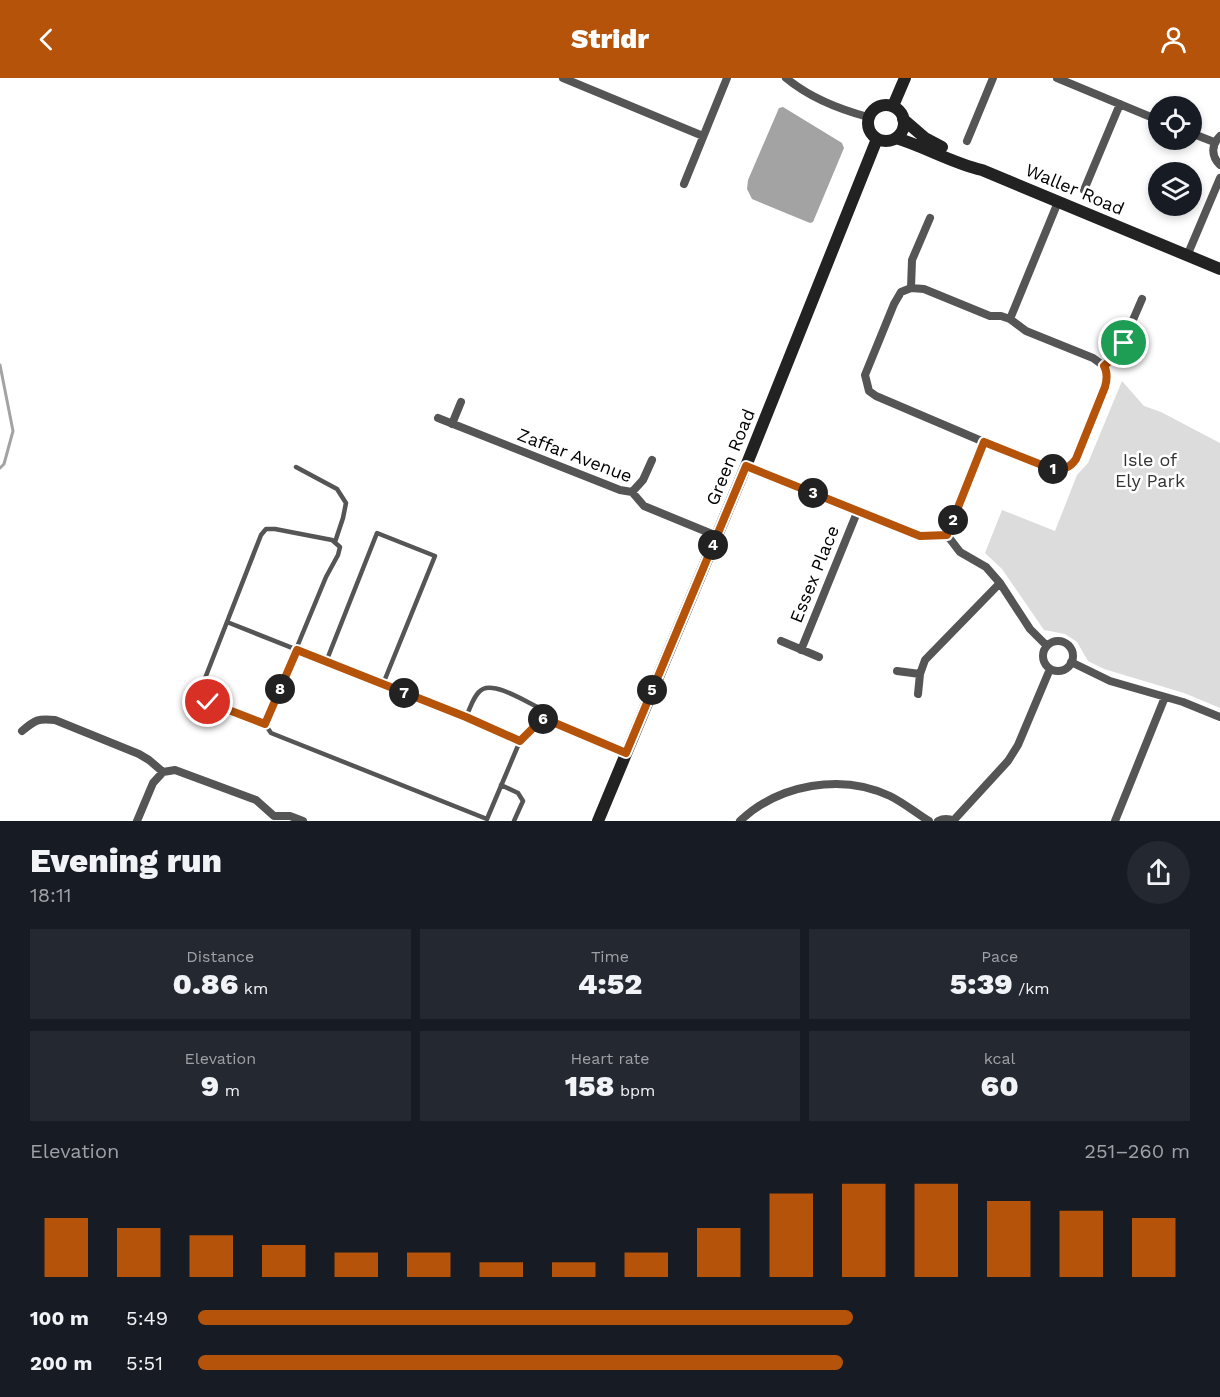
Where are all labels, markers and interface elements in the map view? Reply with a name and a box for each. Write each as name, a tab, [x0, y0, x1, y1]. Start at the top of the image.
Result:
icon: back	[30, 23, 63, 56]
text: Stridr	[571, 23, 649, 55]
icon: person	[1157, 23, 1190, 56]
map controls	[1148, 96, 1202, 216]
button: locate	[1148, 96, 1202, 150]
street label: Waller Road	[1022, 159, 1128, 219]
button: layers	[1148, 162, 1202, 216]
pin	[1098, 317, 1149, 368]
icon: arrive	[1107, 326, 1140, 359]
street label: Green Road	[701, 406, 759, 508]
street label: Zaffar Avenue	[515, 423, 635, 487]
park label: Isle of Ely Park	[1115, 449, 1185, 491]
pin: 1	[1038, 454, 1068, 484]
text: 1	[1050, 459, 1056, 478]
pin: 3	[798, 478, 828, 508]
text: 3	[808, 483, 818, 502]
pin: 2	[938, 505, 968, 535]
text: 2	[948, 510, 958, 529]
street label: Essex Place	[785, 522, 843, 626]
pin: 4	[698, 530, 728, 560]
text: 4	[708, 535, 718, 554]
pin: 8	[265, 674, 295, 704]
pin: 5	[637, 675, 667, 705]
pin	[182, 676, 233, 727]
pin: 7	[389, 678, 419, 708]
text: 8	[275, 679, 285, 698]
text: 5	[647, 680, 657, 699]
text: 7	[399, 683, 409, 702]
icon: check	[191, 685, 224, 718]
pin: 6	[528, 704, 558, 734]
text: 6	[538, 709, 548, 728]
text: Evening run	[30, 841, 222, 880]
button: share	[1127, 841, 1190, 904]
text: 18:11	[30, 883, 72, 907]
text: Distance	[186, 947, 254, 966]
text: Time	[591, 947, 629, 966]
text: Pace	[981, 947, 1018, 966]
text: 0.86	[173, 966, 238, 1001]
text: 4:52	[578, 966, 642, 1001]
text: 5:39	[950, 966, 1013, 1001]
text: km	[238, 979, 268, 998]
text: /km	[1013, 979, 1050, 998]
text: Elevation	[185, 1049, 256, 1068]
text: Heart rate	[570, 1049, 650, 1068]
text: kcal	[984, 1049, 1016, 1068]
text: 9	[201, 1068, 219, 1103]
text: 158	[565, 1068, 615, 1103]
text: 60	[981, 1068, 1019, 1103]
text: m	[219, 1081, 240, 1100]
text: bpm	[615, 1081, 655, 1100]
text: Elevation	[30, 1139, 119, 1163]
text: 251–260 m	[1084, 1139, 1190, 1163]
text: 100 m	[30, 1306, 89, 1330]
text: 5:49	[126, 1306, 168, 1330]
text: 200 m	[30, 1351, 92, 1375]
text: 5:51	[126, 1351, 163, 1375]

